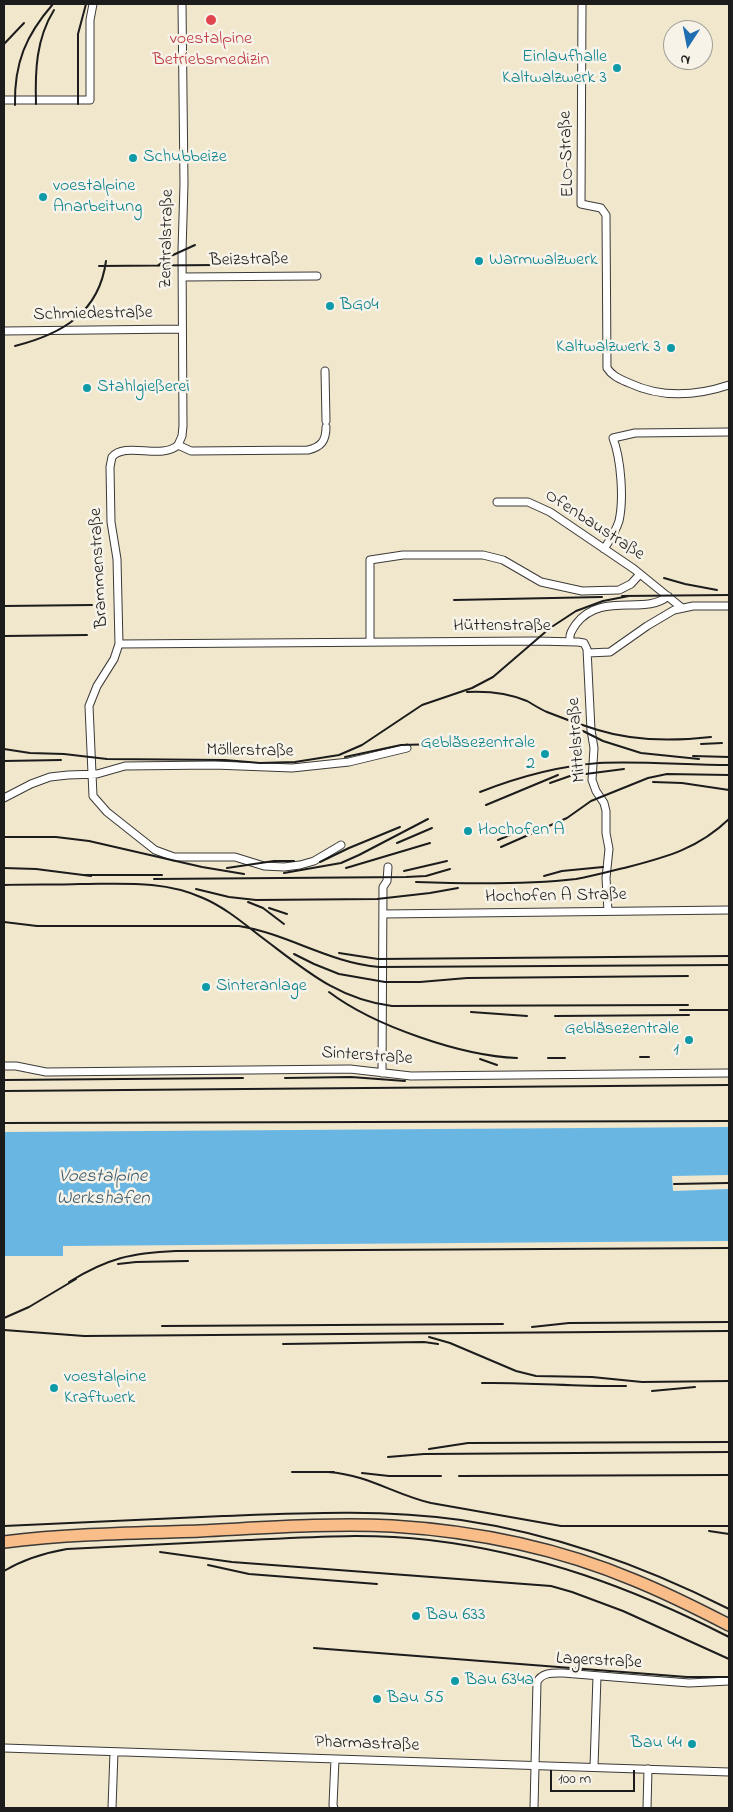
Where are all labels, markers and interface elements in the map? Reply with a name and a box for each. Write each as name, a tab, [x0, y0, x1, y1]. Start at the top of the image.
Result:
marker: voestalpine Betriebsmedizin	[204, 13, 218, 27]
north arrow	[663, 20, 713, 70]
place label: voestalpine Betriebsmedizin	[153, 29, 269, 72]
place label: Einlaufhalle Kaltwalzwerk 3	[502, 47, 607, 90]
text: N	[679, 48, 692, 70]
marker: Einlaufhalle Kaltwalzwerk 3	[611, 62, 623, 74]
street label: ELO-Straße	[556, 110, 580, 198]
place label: Schubbeize	[143, 147, 227, 169]
marker: Schubbeize	[127, 152, 139, 164]
place label: voestalpine Anarbeitung	[53, 176, 142, 218]
street label: Zentralstraße	[156, 189, 180, 289]
marker: voestalpine Anarbeitung	[37, 191, 49, 203]
street label: Beizstraße	[209, 250, 289, 272]
place label: Warmwalzwerk	[489, 250, 598, 272]
marker: Warmwalzwerk	[473, 255, 485, 267]
place label: BG04	[340, 295, 379, 317]
marker: BG04	[324, 300, 336, 312]
street label: Schmiedestraße	[33, 303, 153, 327]
place label: Kaltwalzwerk 3	[556, 337, 661, 359]
marker: Kaltwalzwerk 3	[665, 342, 677, 354]
place label: Stahlgießerei	[97, 377, 190, 399]
marker: Stahlgießerei	[81, 382, 93, 394]
street label: Ofenbaustraße	[540, 486, 648, 566]
street label: Brammenstraße	[86, 507, 114, 629]
street label: Hüttenstraße	[453, 616, 551, 638]
street label: Mittelstraße	[564, 697, 592, 783]
place label: Gebläsezentrale 2	[420, 733, 535, 776]
street label: Möllerstraße	[206, 740, 294, 764]
marker: Gebläsezentrale 2	[539, 748, 551, 760]
place label: Hochofen A	[478, 820, 565, 842]
marker: Hochofen A	[462, 825, 474, 837]
street label: Hochofen A Straße	[485, 885, 627, 909]
place label: Sinteranlage	[216, 976, 307, 998]
marker: Sinteranlage	[200, 981, 212, 993]
place label: Gebläsezentrale 1	[564, 1019, 679, 1062]
marker: Gebläsezentrale 1	[683, 1034, 695, 1046]
street label: Sinterstraße	[321, 1043, 413, 1071]
water label: Voestalpine Werkshafen	[56, 1167, 150, 1211]
place label: voestalpine Kraftwerk	[64, 1367, 146, 1410]
marker: voestalpine Kraftwerk	[48, 1382, 60, 1394]
place label: Bau 633	[426, 1605, 485, 1627]
marker: Bau 633	[410, 1610, 422, 1622]
street label: Lagerstraße	[555, 1649, 643, 1675]
place label: Bau 634a	[465, 1670, 534, 1692]
marker: Bau 634a	[449, 1675, 461, 1687]
place label: Bau 55	[387, 1688, 444, 1710]
marker: Bau 55	[371, 1693, 383, 1705]
street label: Pharmastraße	[314, 1732, 420, 1758]
place label: Bau 44	[631, 1733, 682, 1755]
marker: Bau 44	[686, 1738, 698, 1750]
scale bar	[553, 1760, 638, 1792]
text: 100 m	[558, 1768, 591, 1790]

